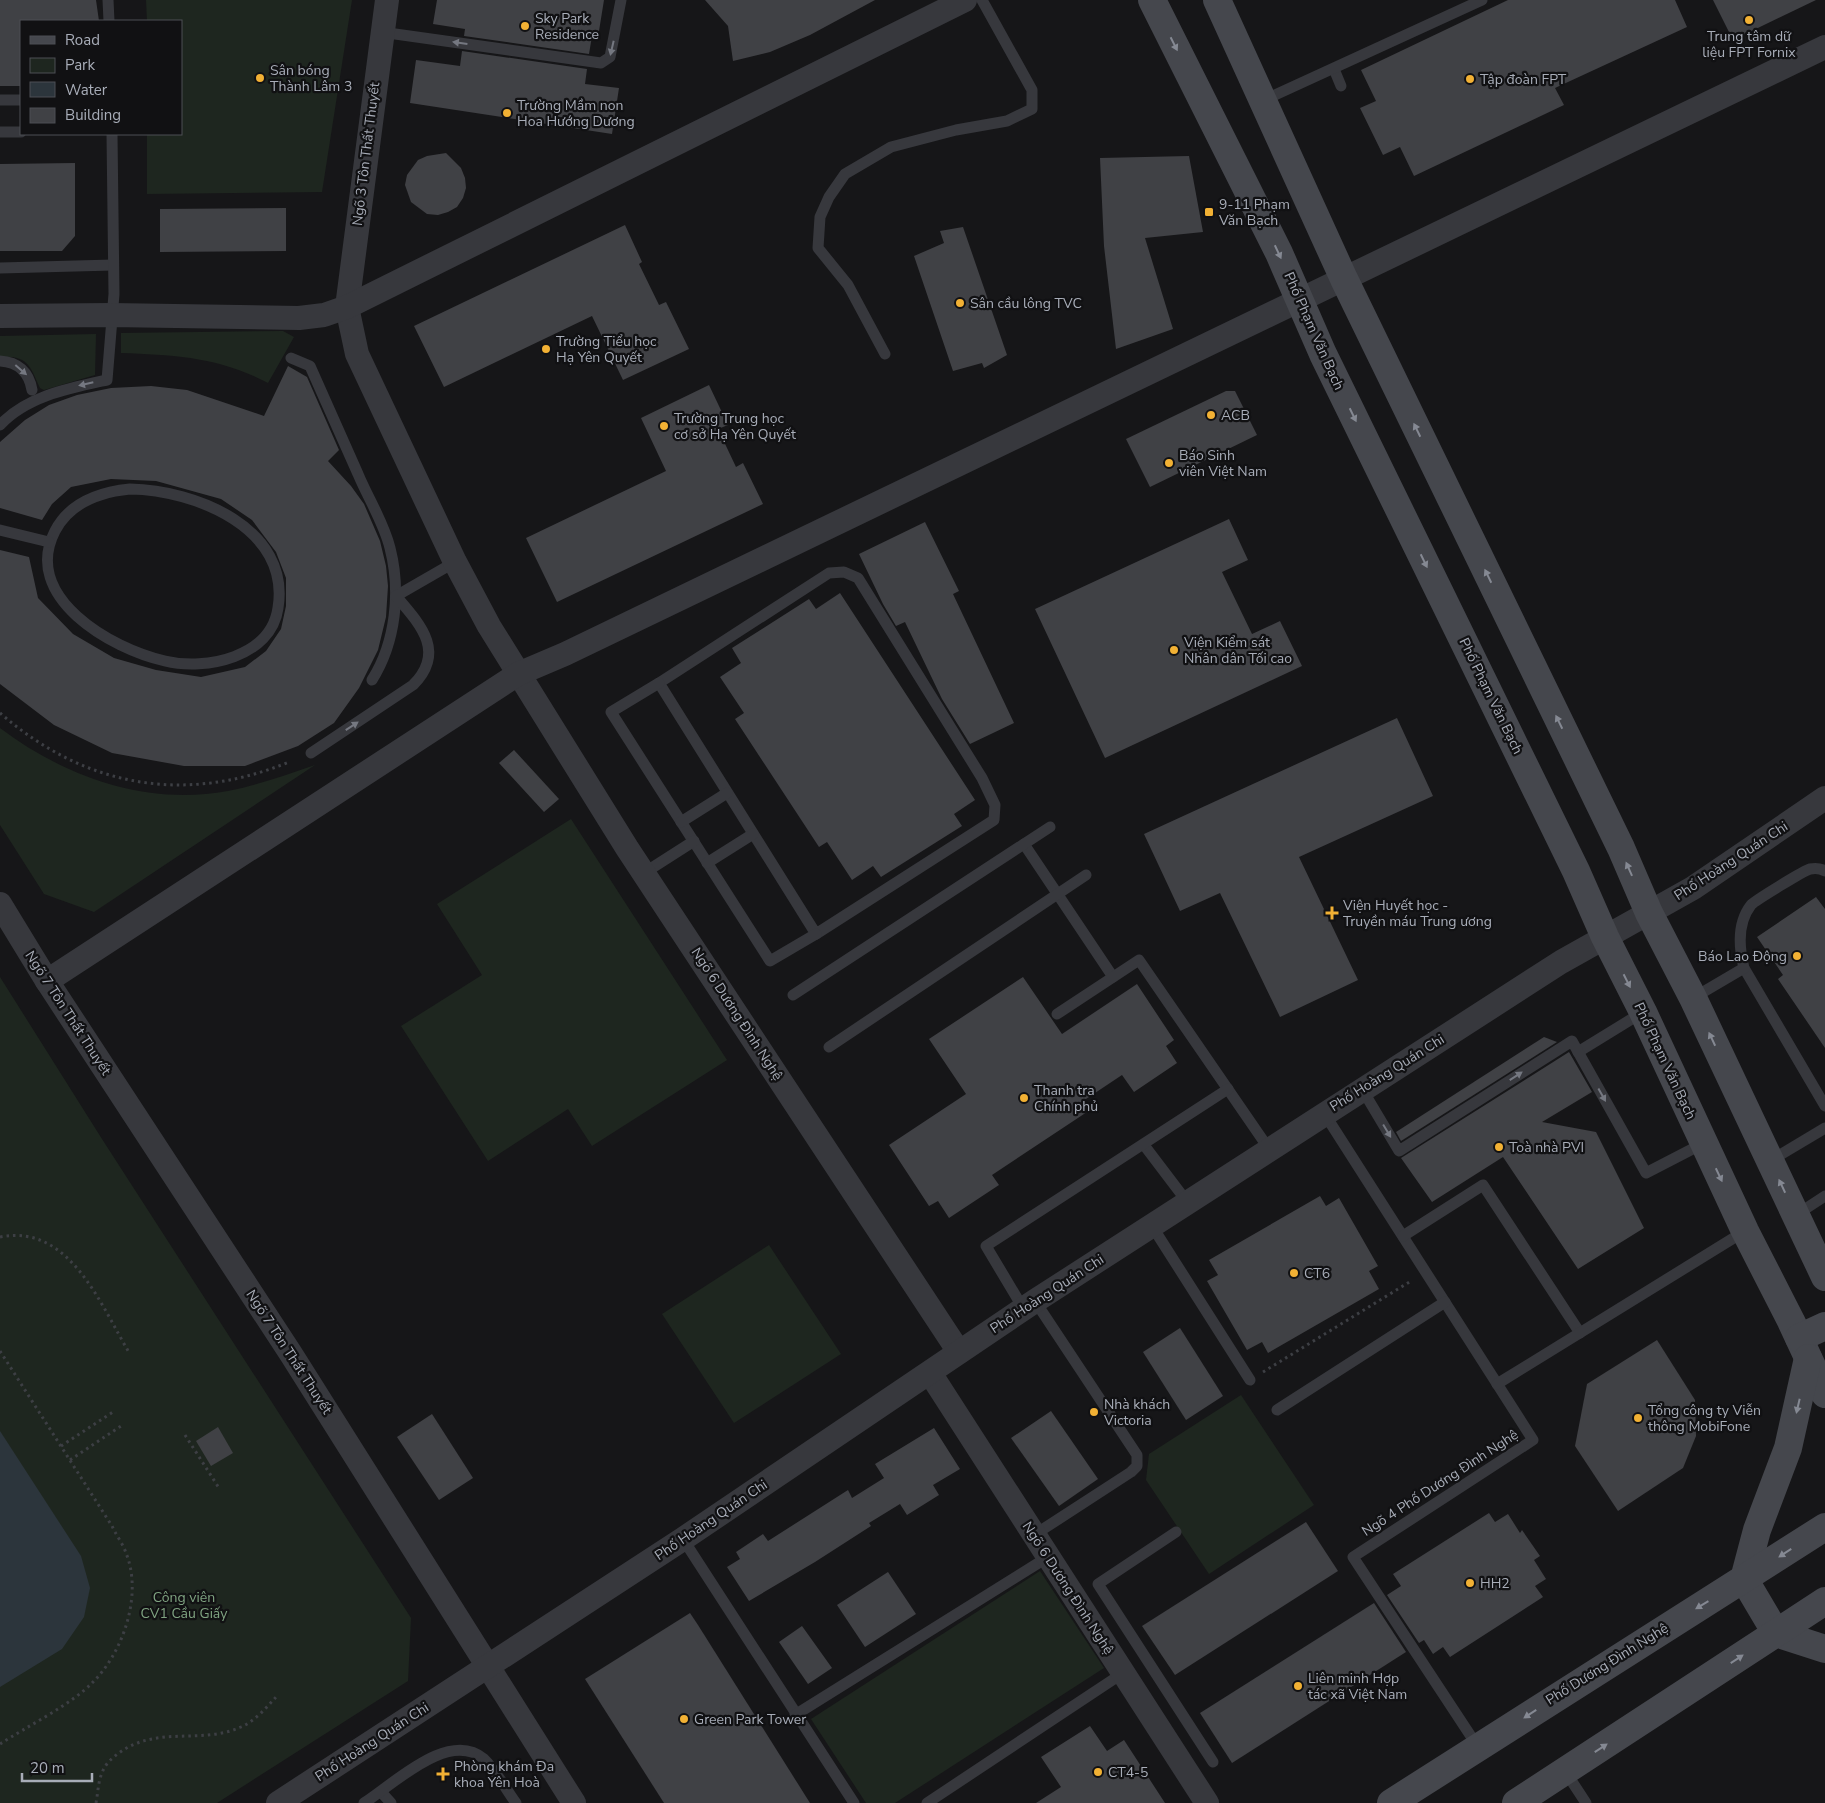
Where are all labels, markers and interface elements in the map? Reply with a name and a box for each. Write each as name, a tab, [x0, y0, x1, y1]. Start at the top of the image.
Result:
place label: Sky Park Residence	[535, 9, 599, 44]
marker: Trung tâm dữ liệu FPT Fornix	[1743, 14, 1755, 26]
legend	[20, 20, 182, 135]
marker: Sky Park Residence	[519, 20, 531, 32]
place label: Trung tâm dữ liệu FPT Fornix	[1702, 27, 1796, 62]
text: Road	[65, 30, 100, 50]
one-way arrow	[1170, 36, 1178, 51]
one-way arrow	[451, 39, 467, 47]
one-way arrow	[608, 40, 616, 55]
text: Park	[65, 55, 95, 75]
place label: Sân bóng Thành Lâm 3	[270, 61, 352, 96]
place label: Tập đoàn FPT	[1480, 70, 1567, 89]
marker: Sân bóng Thành Lâm 3	[254, 72, 266, 84]
marker: Tập đoàn FPT	[1464, 73, 1476, 85]
text: Water	[65, 80, 108, 100]
street label: Ngõ 3 Tôn Thất Thuyết	[348, 81, 384, 227]
place label: Trường Mầm non Hoa Hướng Dương	[517, 96, 635, 131]
text: Building	[65, 105, 121, 125]
marker: Trường Mầm non Hoa Hướng Dương	[501, 107, 513, 119]
place label: 9-11 Phạm Văn Bạch	[1218, 195, 1290, 230]
marker: 9-11 Phạm Văn Bạch	[1203, 206, 1215, 218]
one-way arrow	[1274, 245, 1282, 259]
street label: Phố Phạm Văn Bạch	[1279, 269, 1349, 393]
place label: Sân cầu lông TVC	[970, 294, 1082, 313]
marker: Sân cầu lông TVC	[954, 297, 966, 309]
place label: Trường Tiểu học Hạ Yên Quyết	[556, 332, 657, 367]
marker: Trường Tiểu học Hạ Yên Quyết	[540, 343, 552, 355]
one-way arrow	[15, 364, 27, 376]
one-way arrow	[79, 381, 94, 389]
place label: ACB	[1221, 406, 1250, 425]
one-way arrow	[1349, 408, 1357, 422]
place label: Trường Trung học cơ sở Hạ Yên Quyết	[674, 409, 796, 444]
marker: ACB	[1205, 409, 1217, 421]
marker: Trường Trung học cơ sở Hạ Yên Quyết	[658, 420, 670, 432]
one-way arrow	[1413, 423, 1421, 437]
place label: Báo Sinh viên Việt Nam	[1179, 446, 1267, 481]
marker: Báo Sinh viên Việt Nam	[1163, 457, 1175, 469]
one-way arrow	[1421, 554, 1429, 568]
one-way arrow	[1484, 569, 1492, 583]
place label: Viện Kiểm sát Nhân dân Tối cao	[1183, 633, 1292, 668]
street label: Phố Phạm Văn Bạch	[1455, 635, 1527, 757]
marker: Viện Kiểm sát Nhân dân Tối cao	[1168, 644, 1180, 656]
one-way arrow	[1555, 715, 1563, 729]
one-way arrow	[345, 721, 359, 731]
street label: Phố Hoàng Quán Chi	[1670, 817, 1792, 905]
one-way arrow	[1625, 862, 1633, 876]
place label: Viện Huyết học - Truyền máu Trung ương	[1342, 896, 1492, 931]
marker: Viện Huyết học - Truyền máu Trung ương	[1325, 906, 1339, 920]
street label: Ngõ 6 Dương Đình Nghệ	[687, 944, 787, 1084]
street label: Ngõ 7 Tôn Thất Thuyết	[21, 947, 115, 1079]
place label: Báo Lao Động	[1698, 947, 1787, 966]
marker: Báo Lao Động	[1791, 950, 1803, 962]
one-way arrow	[1623, 973, 1631, 988]
street label: Phố Phạm Văn Bạch	[1630, 999, 1700, 1123]
street label: Phố Hoàng Quán Chi	[1326, 1030, 1448, 1116]
one-way arrow	[1708, 1032, 1716, 1046]
one-way arrow	[1510, 1071, 1523, 1081]
place label: Thanh tra Chính phủ	[1034, 1081, 1098, 1116]
one-way arrow	[1598, 1087, 1606, 1102]
marker: Thanh tra Chính phủ	[1018, 1092, 1030, 1104]
one-way arrow	[1383, 1124, 1392, 1137]
place label: Toà nhà PVI	[1509, 1138, 1584, 1157]
marker: Toà nhà PVI	[1493, 1141, 1505, 1153]
one-way arrow	[1715, 1168, 1723, 1182]
one-way arrow	[1778, 1178, 1786, 1193]
street label: Phố Hoàng Quán Chi	[986, 1250, 1108, 1338]
place label: CT6	[1304, 1264, 1330, 1283]
marker: CT6	[1288, 1267, 1300, 1279]
street label: Ngõ 7 Tôn Thất Thuyết	[242, 1286, 336, 1418]
place label: Nhà khách Victoria	[1103, 1395, 1170, 1430]
one-way arrow	[1794, 1398, 1802, 1414]
place label: Tổng công ty Viễn thông MobiFone	[1648, 1401, 1761, 1436]
marker: Nhà khách Victoria	[1088, 1406, 1100, 1418]
marker: Tổng công ty Viễn thông MobiFone	[1632, 1412, 1644, 1424]
street label: Ngõ 4 Phố Dương Đình Nghệ	[1358, 1425, 1522, 1541]
street label: Phố Hoàng Quán Chi	[651, 1475, 771, 1565]
street label: Ngõ 6 Dương Đình Nghệ	[1018, 1518, 1118, 1658]
one-way arrow	[1778, 1549, 1791, 1558]
place label: HH2	[1480, 1574, 1510, 1593]
marker: HH2	[1464, 1577, 1476, 1589]
park label: Công viên CV1 Cầu Giấy	[141, 1588, 228, 1623]
one-way arrow	[1696, 1600, 1709, 1609]
street label: Phố Dương Đình Nghệ	[1542, 1619, 1672, 1709]
one-way arrow	[1730, 1654, 1743, 1664]
place label: Liên minh Hợp tác xã Việt Nam	[1308, 1669, 1407, 1704]
marker: Liên minh Hợp tác xã Việt Nam	[1292, 1680, 1304, 1692]
street label: Phố Hoàng Quán Chi	[311, 1698, 433, 1786]
one-way arrow	[1523, 1709, 1537, 1719]
place label: Green Park Tower	[694, 1710, 806, 1729]
marker: Green Park Tower	[678, 1713, 690, 1725]
one-way arrow	[1594, 1743, 1607, 1753]
scale bar	[22, 1750, 92, 1782]
place label: Phòng khám Đa khoa Yên Hoà	[454, 1757, 554, 1792]
text: 20 m	[30, 1758, 65, 1778]
place label: CT4-5	[1108, 1763, 1148, 1782]
marker: CT4-5	[1092, 1766, 1104, 1778]
marker: Phòng khám Đa khoa Yên Hoà	[436, 1767, 450, 1781]

